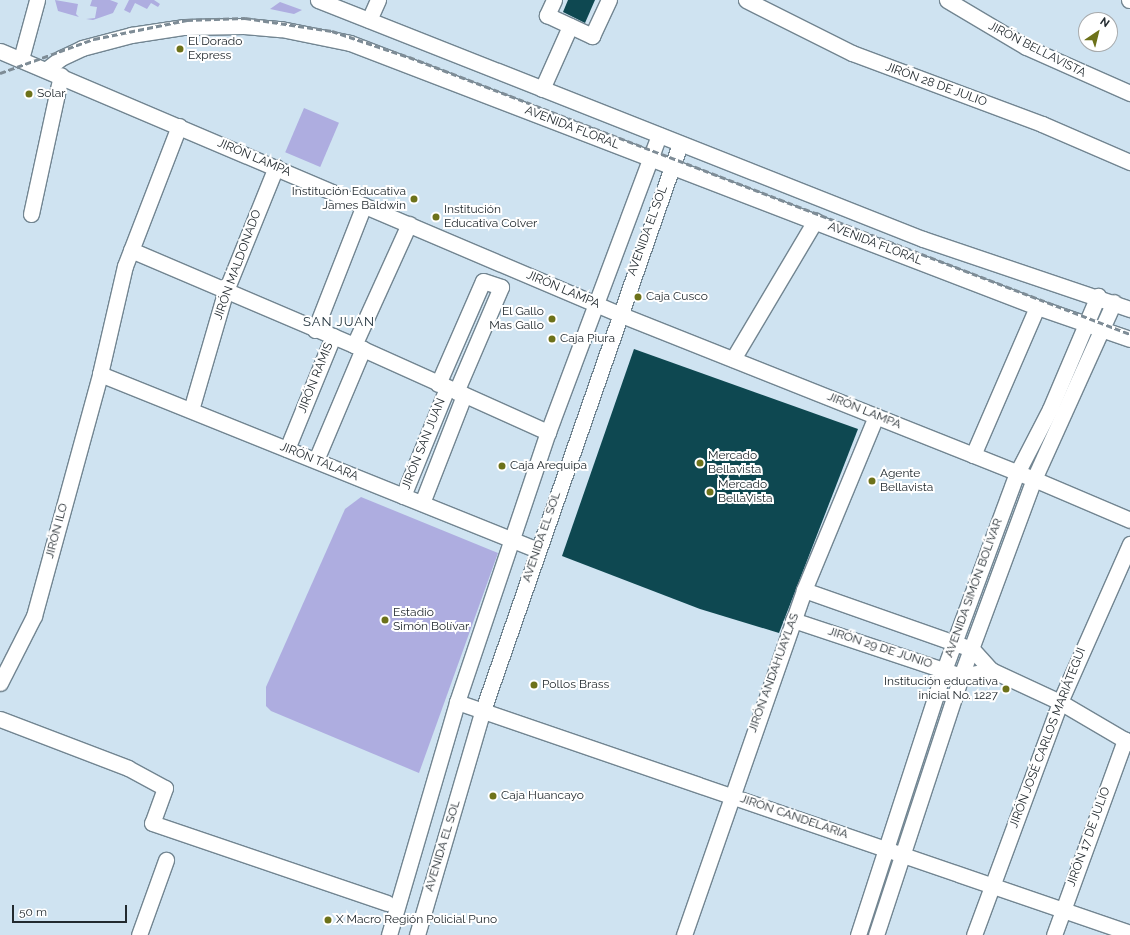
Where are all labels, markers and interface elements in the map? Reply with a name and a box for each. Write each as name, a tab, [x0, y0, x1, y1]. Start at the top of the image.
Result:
north arrow	[1078, 12, 1118, 52]
text: N	[1097, 15, 1112, 30]
street label: JIRÓN BELLAVISTA	[986, 19, 1088, 81]
place label: El Dorado Express	[188, 35, 243, 63]
marker: El Dorado Express	[175, 44, 185, 54]
street label: JIRÓN 28 DE JULIO	[883, 60, 989, 110]
place label: Solar	[37, 87, 65, 101]
marker: Solar	[24, 89, 34, 99]
street label: AVENIDA FLORAL	[523, 103, 621, 153]
street label: JIRÓN LAMPA	[215, 136, 293, 180]
street label: AVENIDA EL SOL	[625, 184, 671, 278]
place label: Institución Educativa James Baldwin	[292, 185, 406, 213]
marker: Institución Educativa James Baldwin	[409, 194, 419, 204]
place label: Institución Educativa Colver	[444, 203, 537, 231]
street label: JIRÓN MALDONADO	[211, 208, 265, 322]
marker: Institución Educativa Colver	[431, 212, 441, 222]
street label: AVENIDA FLORAL	[826, 219, 924, 269]
street label: JIRÓN LAMPA	[524, 268, 602, 312]
place label: Caja Cusco	[646, 290, 708, 304]
marker: Caja Cusco	[633, 292, 643, 302]
place label: El Gallo Mas Gallo	[489, 305, 544, 333]
district label: SAN JUAN	[303, 314, 375, 330]
marker: El Gallo Mas Gallo	[547, 314, 557, 324]
place label: Caja Piura	[560, 332, 615, 346]
marker: Caja Piura	[547, 334, 557, 344]
street label: JIRÓN RAMIS	[295, 341, 337, 415]
street label: JIRÓN LAMPA	[825, 390, 903, 432]
street label: JIRÓN SAN JUAN	[399, 396, 449, 492]
street label: JIRÓN TALARA	[278, 440, 360, 484]
place label: Mercado Bellavista	[708, 449, 761, 477]
marker: Mercado Bellavista	[695, 458, 705, 468]
place label: Caja Arequipa	[510, 459, 587, 473]
marker: Caja Arequipa	[497, 461, 507, 471]
place label: Agente Bellavista	[880, 467, 933, 495]
marker: Agente Bellavista	[867, 476, 877, 486]
place label: Mercado BellaVista	[718, 478, 773, 506]
marker: Mercado BellaVista	[705, 487, 715, 497]
street label: AVENIDA EL SOL	[520, 490, 564, 584]
street label: JIRÓN ILO	[43, 502, 71, 560]
street label: AVENIDA SIMÓN BOLÍVAR	[942, 516, 1006, 660]
place label: Estadio Simón Bolívar	[393, 606, 469, 634]
street label: JIRÓN ANDAHUAYLAS	[746, 611, 802, 735]
marker: Estadio Simón Bolívar	[380, 615, 390, 625]
street label: JIRÓN 29 DE JUNIO	[826, 624, 934, 672]
street label: JIRÓN JOSÉ CARLOS MARIÁTEGUI	[1007, 646, 1089, 830]
place label: Institución educativa inicial No. 1227	[884, 675, 998, 703]
place label: Pollos Brass	[542, 678, 609, 692]
marker: Pollos Brass	[529, 680, 539, 690]
marker: Institución educativa inicial No. 1227	[1001, 684, 1011, 694]
street label: JIRÓN 17 DE JULIO	[1064, 785, 1114, 889]
place label: Caja Huancayo	[501, 789, 584, 803]
marker: Caja Huancayo	[488, 791, 498, 801]
street label: JIRÓN CANDELARIA	[738, 792, 850, 842]
street label: AVENIDA EL SOL	[422, 798, 464, 894]
scale bar	[14, 897, 129, 923]
text: 50 m	[19, 905, 47, 919]
place label: X Macro Región Policial Puno	[336, 913, 498, 927]
marker: X Macro Región Policial Puno	[323, 915, 333, 925]

